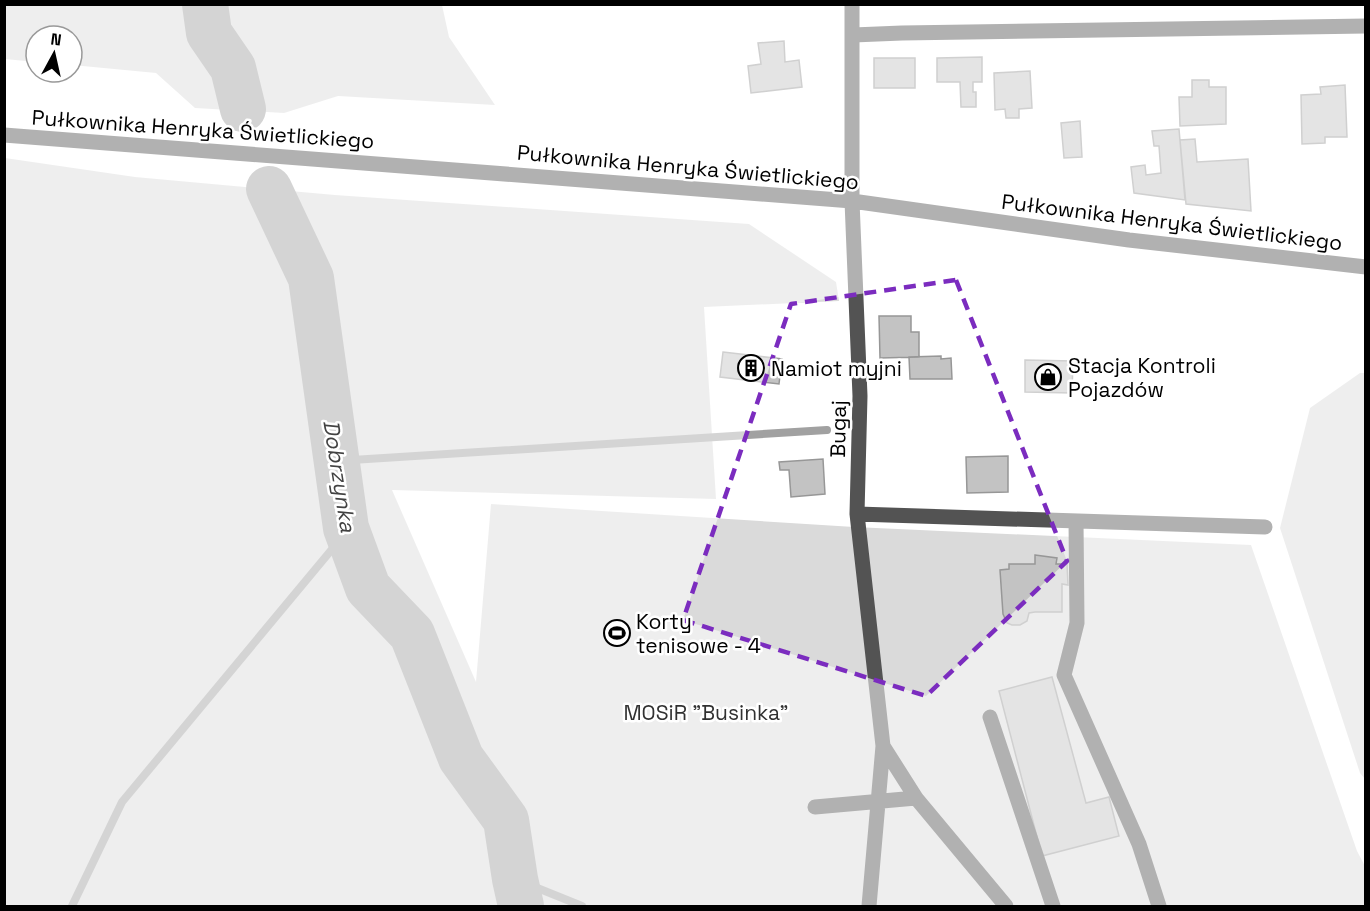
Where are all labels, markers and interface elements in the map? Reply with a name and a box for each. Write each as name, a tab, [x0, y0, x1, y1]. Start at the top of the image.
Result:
north arrow	[24, 24, 84, 84]
text: N	[49, 28, 63, 51]
street label: Pułkownika Henryka Świetlickiego	[31, 104, 375, 154]
street label: Pułkownika Henryka Świetlickiego	[516, 139, 860, 195]
street label: Pułkownika Henryka Świetlickiego	[1000, 188, 1344, 256]
place label: Stacja Kontroli Pojazdów	[1068, 352, 1216, 403]
building icon: Namiot myjni	[736, 353, 766, 383]
place label: Namiot myjni	[771, 355, 902, 382]
shop icon: Stacja Kontroli Pojazdów	[1033, 362, 1063, 392]
street label: Bugaj	[824, 400, 852, 458]
water label: Dobrzynka	[317, 418, 363, 534]
place label: Korty tenisowe - 4	[636, 608, 761, 659]
sports icon: Korty tenisowe - 4	[602, 618, 632, 648]
park label: MOSiR "Businka"	[623, 699, 789, 726]

